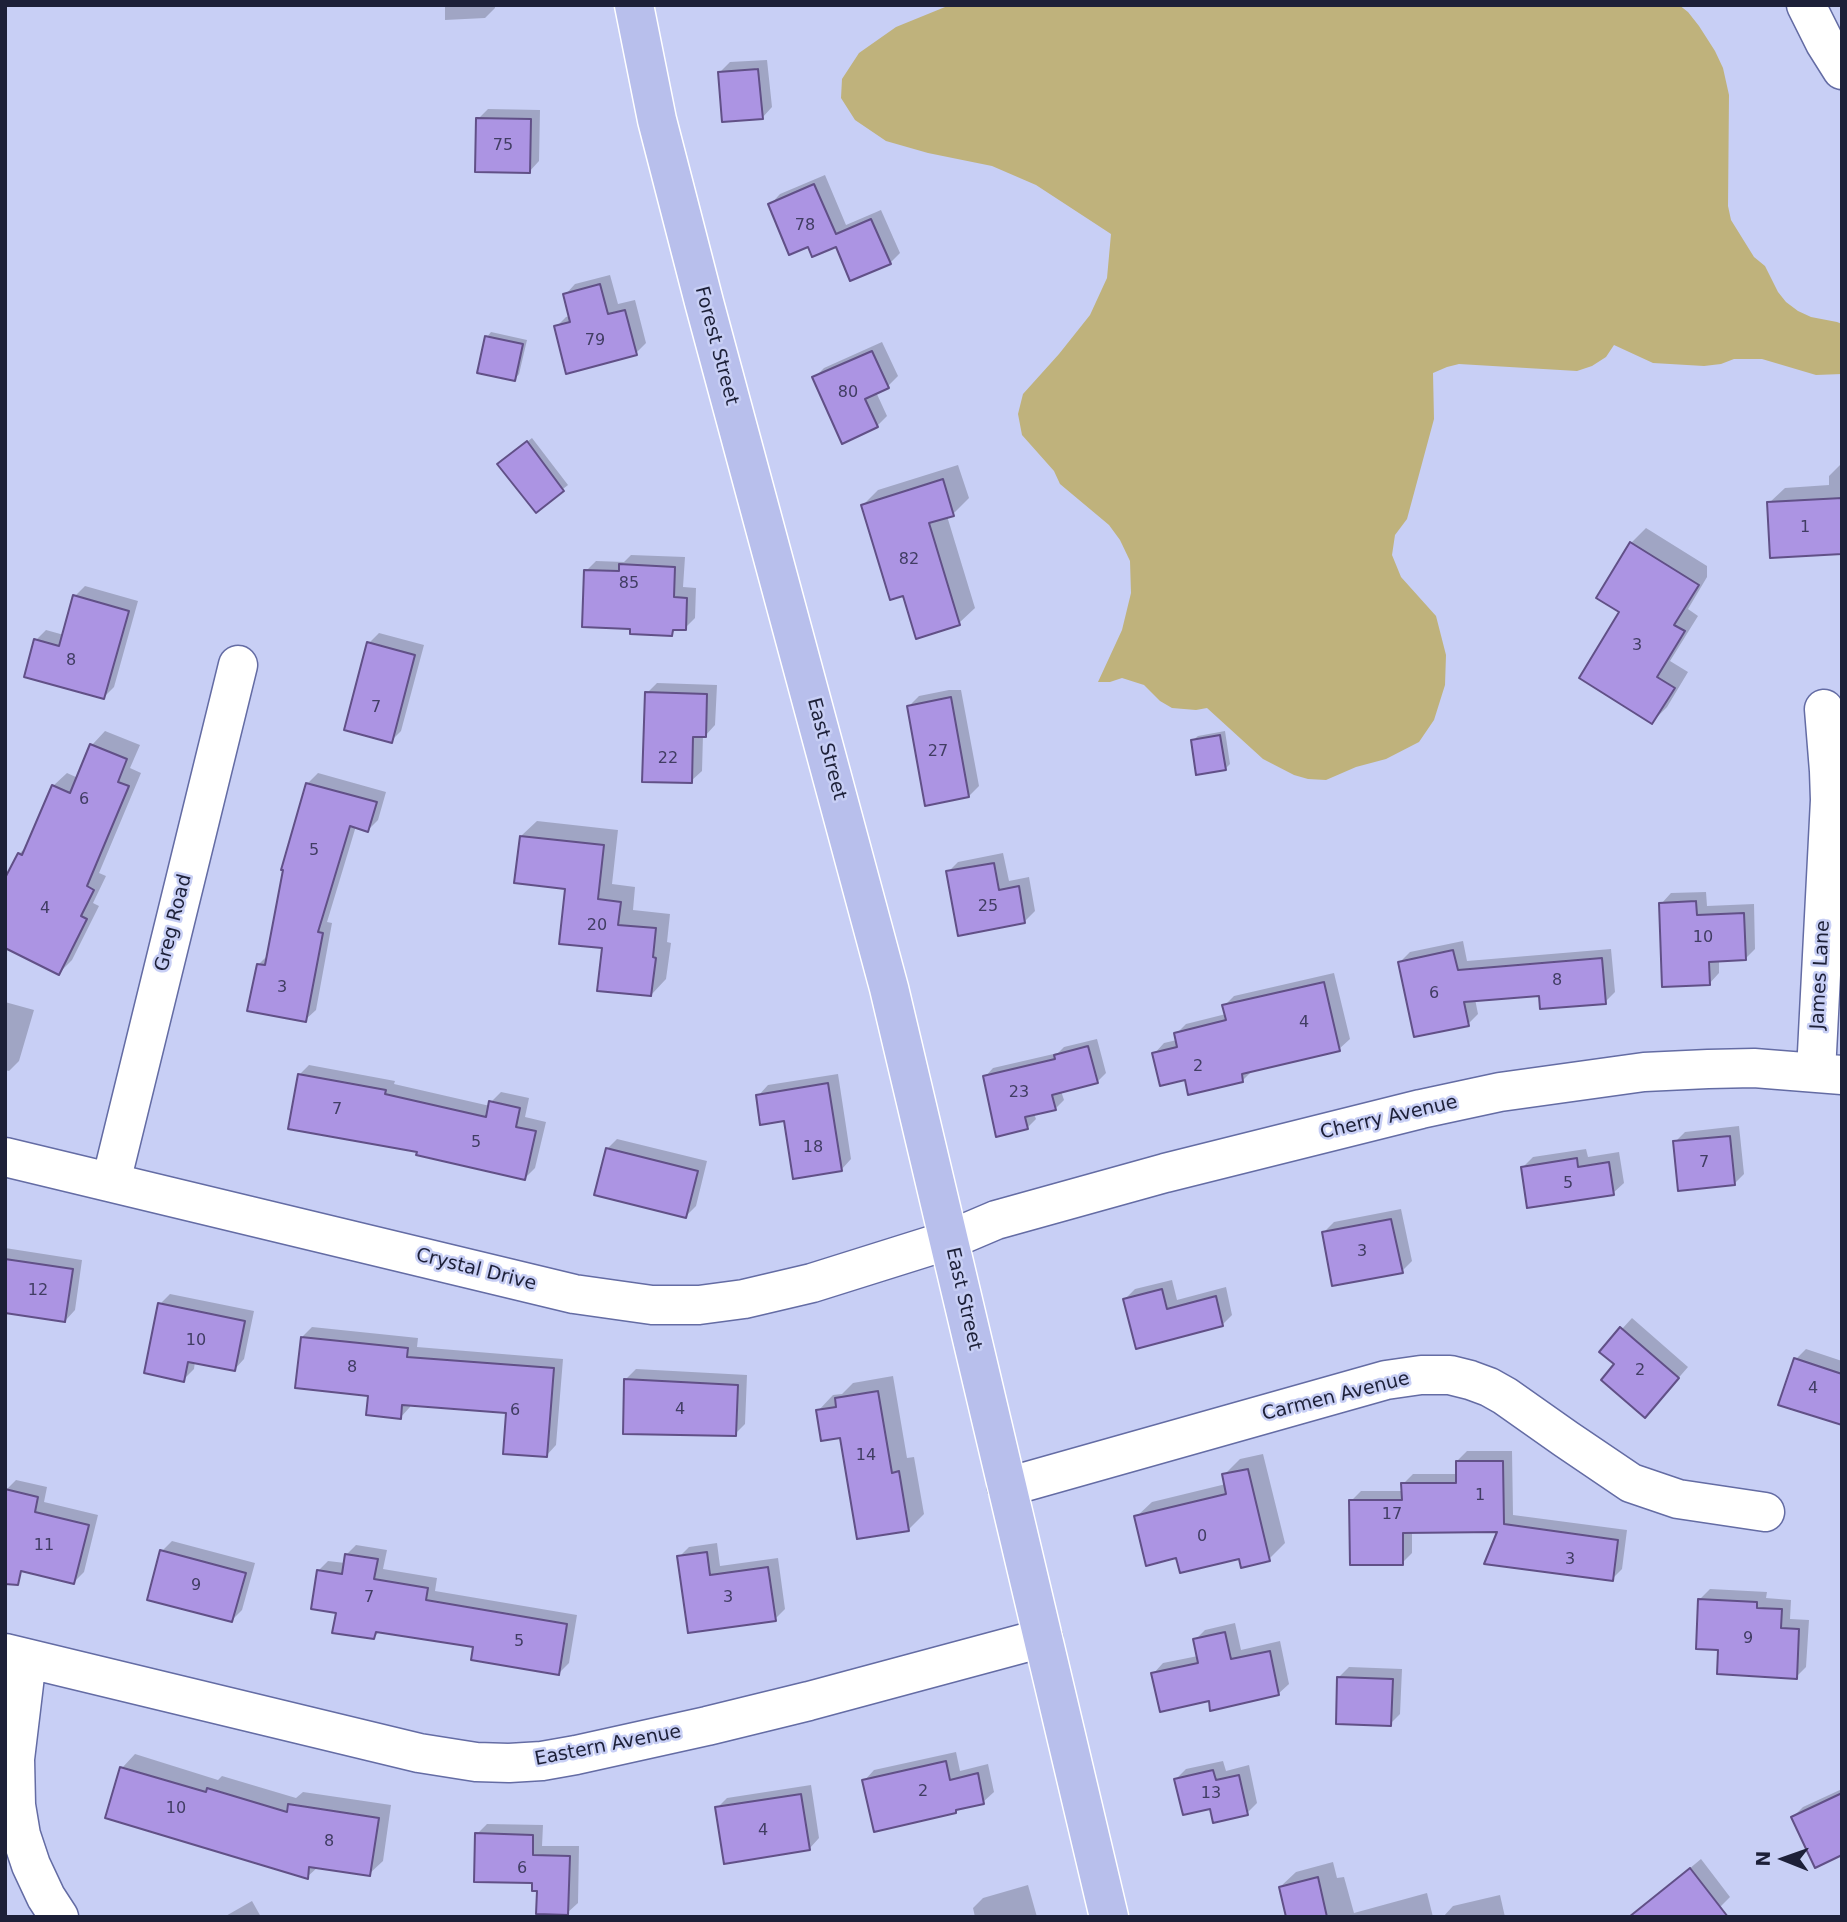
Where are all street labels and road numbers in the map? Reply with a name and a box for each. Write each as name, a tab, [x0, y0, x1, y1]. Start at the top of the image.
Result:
street label: Forest Street	[689, 284, 743, 408]
street label: East Street	[801, 695, 851, 803]
street label: Greg Road	[151, 872, 197, 974]
street label: James Lane	[1807, 920, 1835, 1030]
street label: Cherry Avenue	[1318, 1091, 1460, 1145]
street label: Crystal Drive	[413, 1244, 539, 1296]
street label: East Street	[940, 1245, 986, 1353]
street label: Carmen Avenue	[1260, 1368, 1412, 1426]
street label: Eastern Avenue	[533, 1721, 683, 1771]

